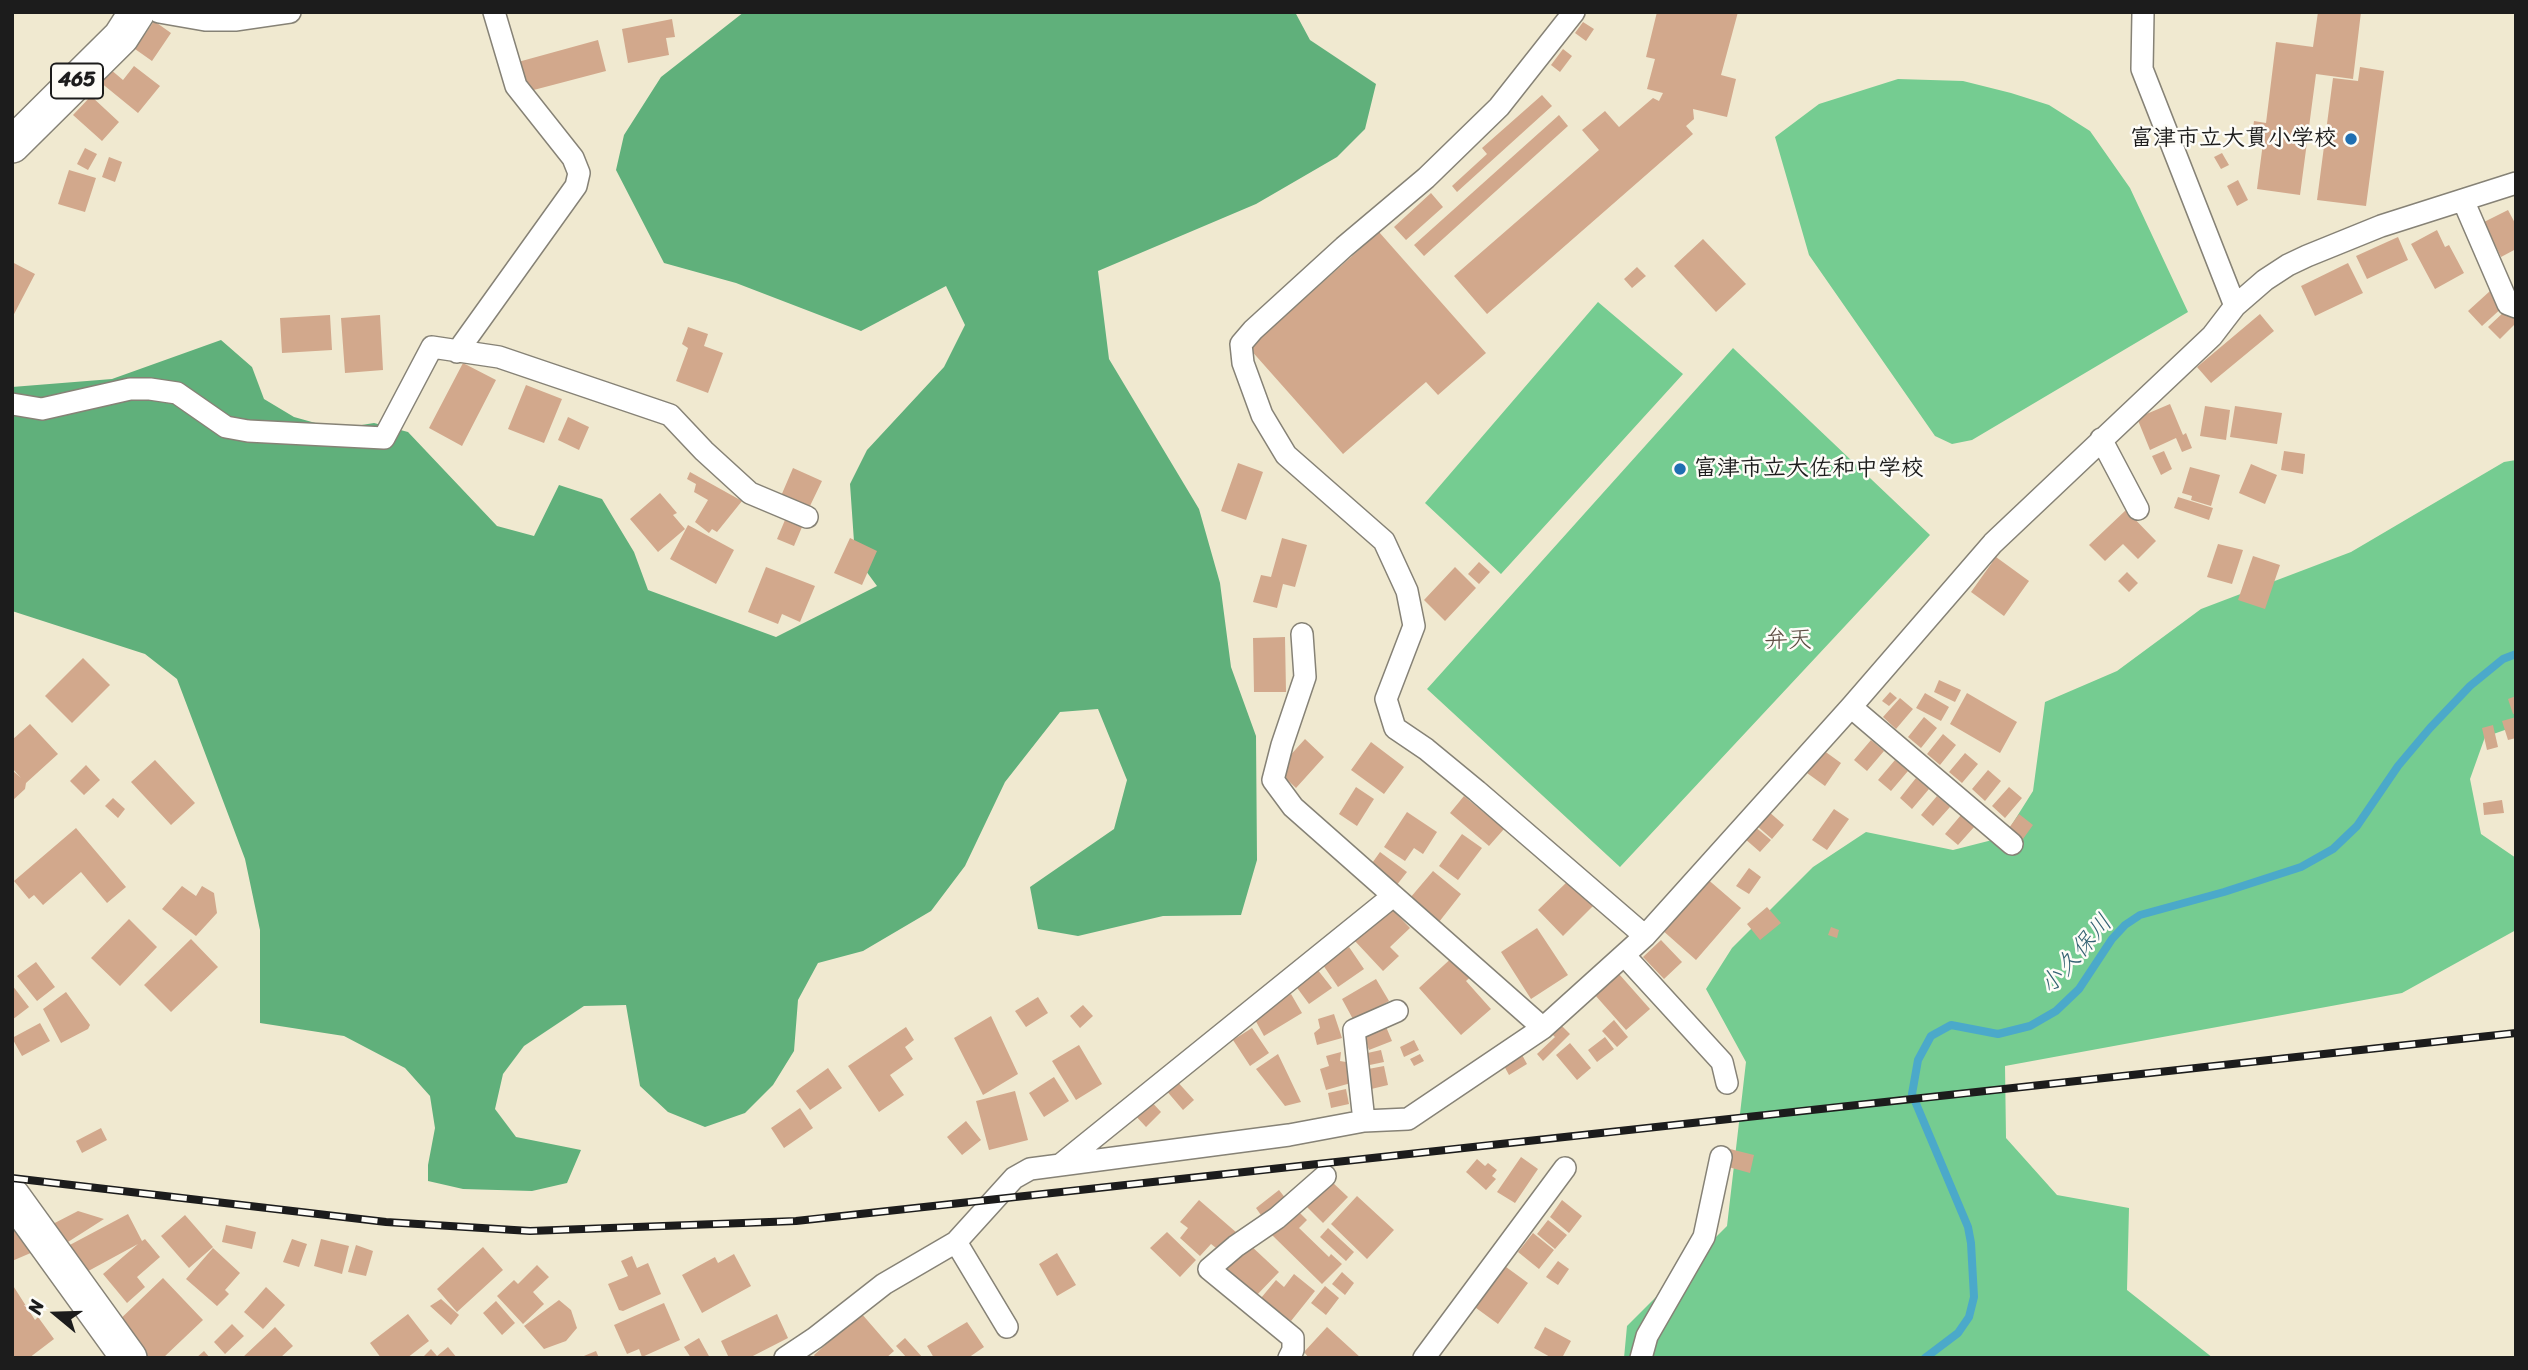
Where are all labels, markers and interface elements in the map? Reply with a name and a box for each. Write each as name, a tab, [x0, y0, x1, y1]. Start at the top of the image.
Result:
road number: 465	[51, 64, 103, 98]
place label: 富津市立大貫小学校	[2130, 125, 2337, 153]
marker: 富津市立大貫小学校	[2343, 131, 2359, 147]
place label: 富津市立大佐和中学校	[1694, 455, 1924, 483]
marker: 富津市立大佐和中学校	[1672, 461, 1688, 477]
district label: 弁天	[1764, 627, 1812, 655]
water label: 小久保川	[2035, 909, 2119, 1001]
north arrow	[21, 1279, 91, 1349]
text: N	[18, 1295, 53, 1319]

